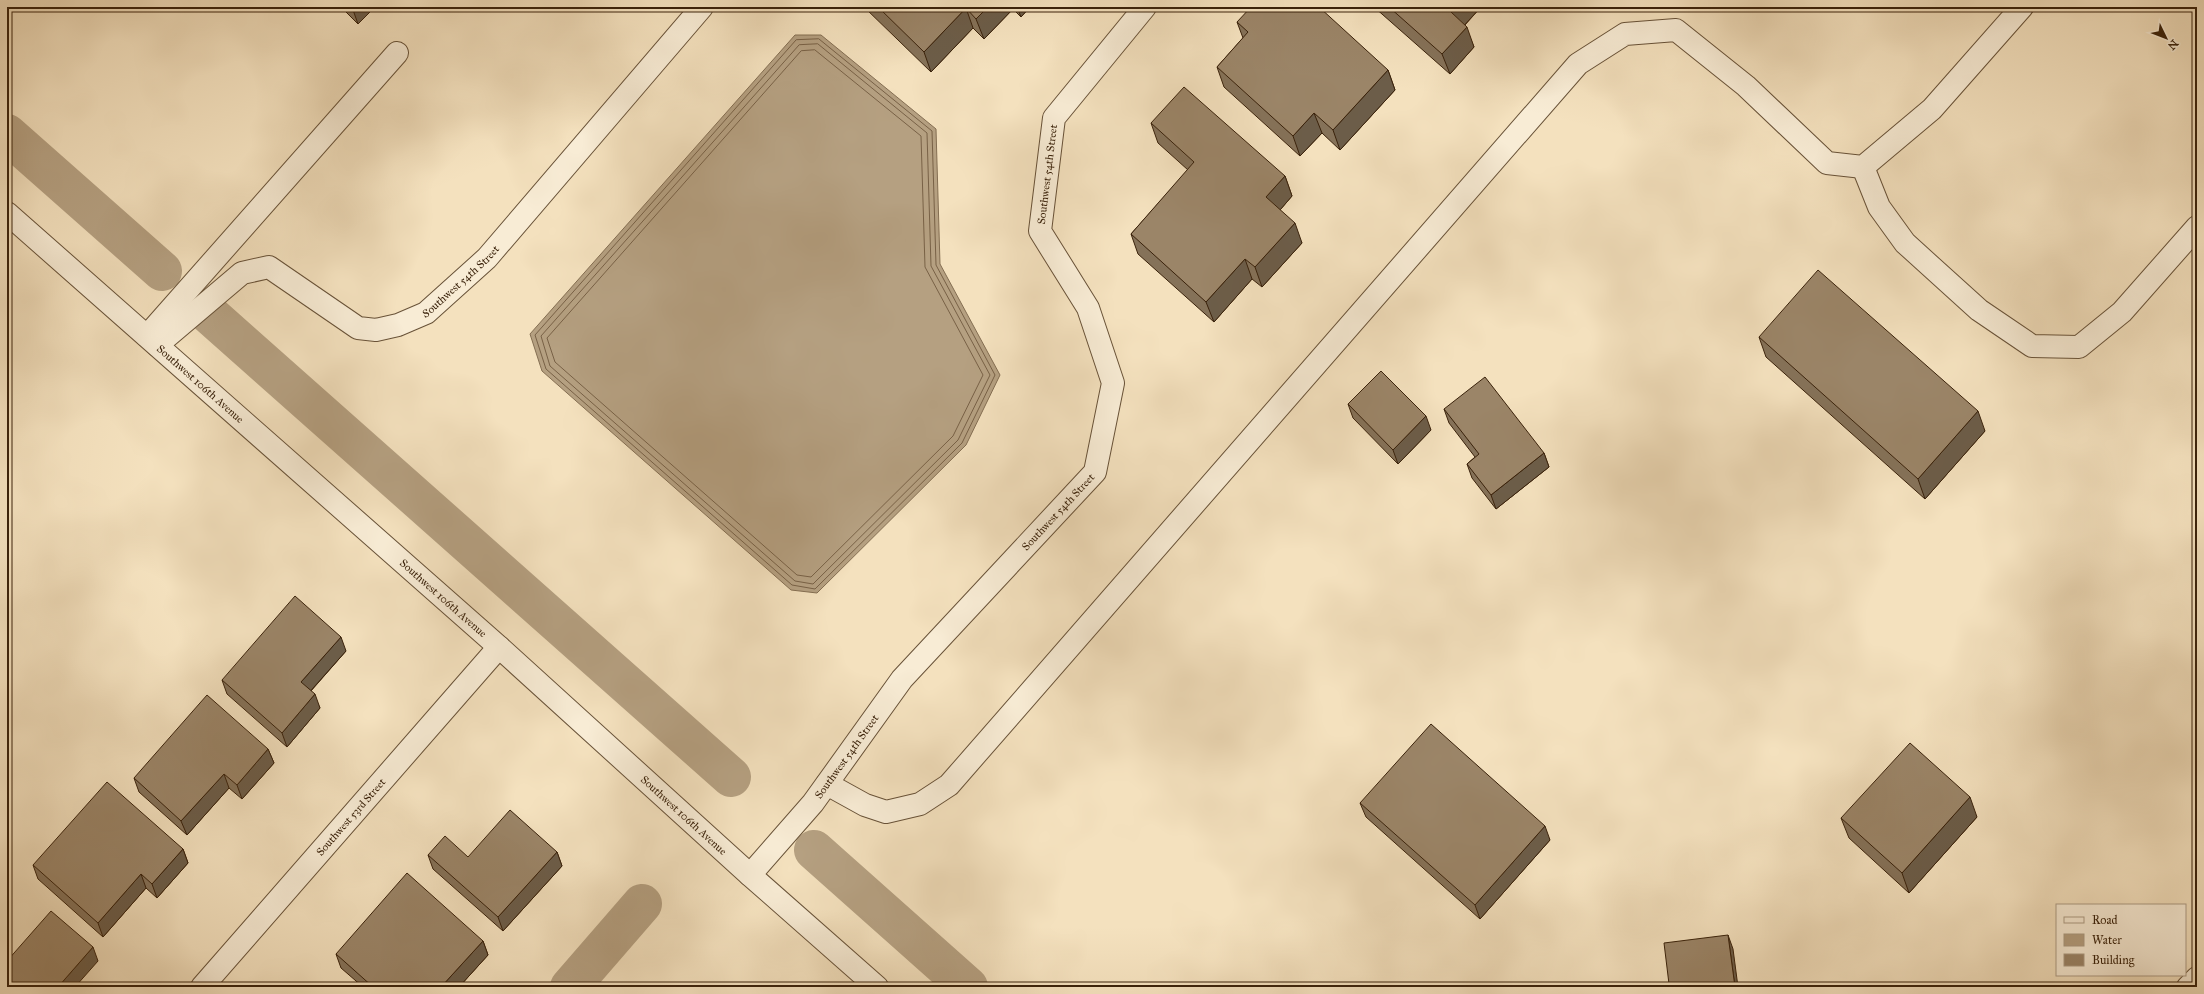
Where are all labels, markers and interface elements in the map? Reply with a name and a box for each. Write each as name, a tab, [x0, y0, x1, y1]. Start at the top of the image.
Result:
north arrow	[2146, 18, 2186, 58]
text: N	[2165, 37, 2181, 53]
street label: Southwest 54th Street	[1034, 124, 1060, 225]
street label: Southwest 54th Street	[420, 242, 502, 320]
street label: Southwest 106th Avenue	[154, 342, 247, 426]
street label: Southwest 54th Street	[1019, 470, 1097, 553]
street label: Southwest 106th Avenue	[397, 556, 490, 640]
street label: Southwest 54th Street	[812, 712, 881, 801]
street label: Southwest 106th Avenue	[638, 773, 730, 858]
street label: Southwest 53rd Street	[313, 775, 388, 858]
legend	[2056, 904, 2186, 976]
text: Road	[2092, 913, 2118, 927]
text: Water	[2092, 933, 2122, 947]
text: Building	[2092, 953, 2135, 968]

